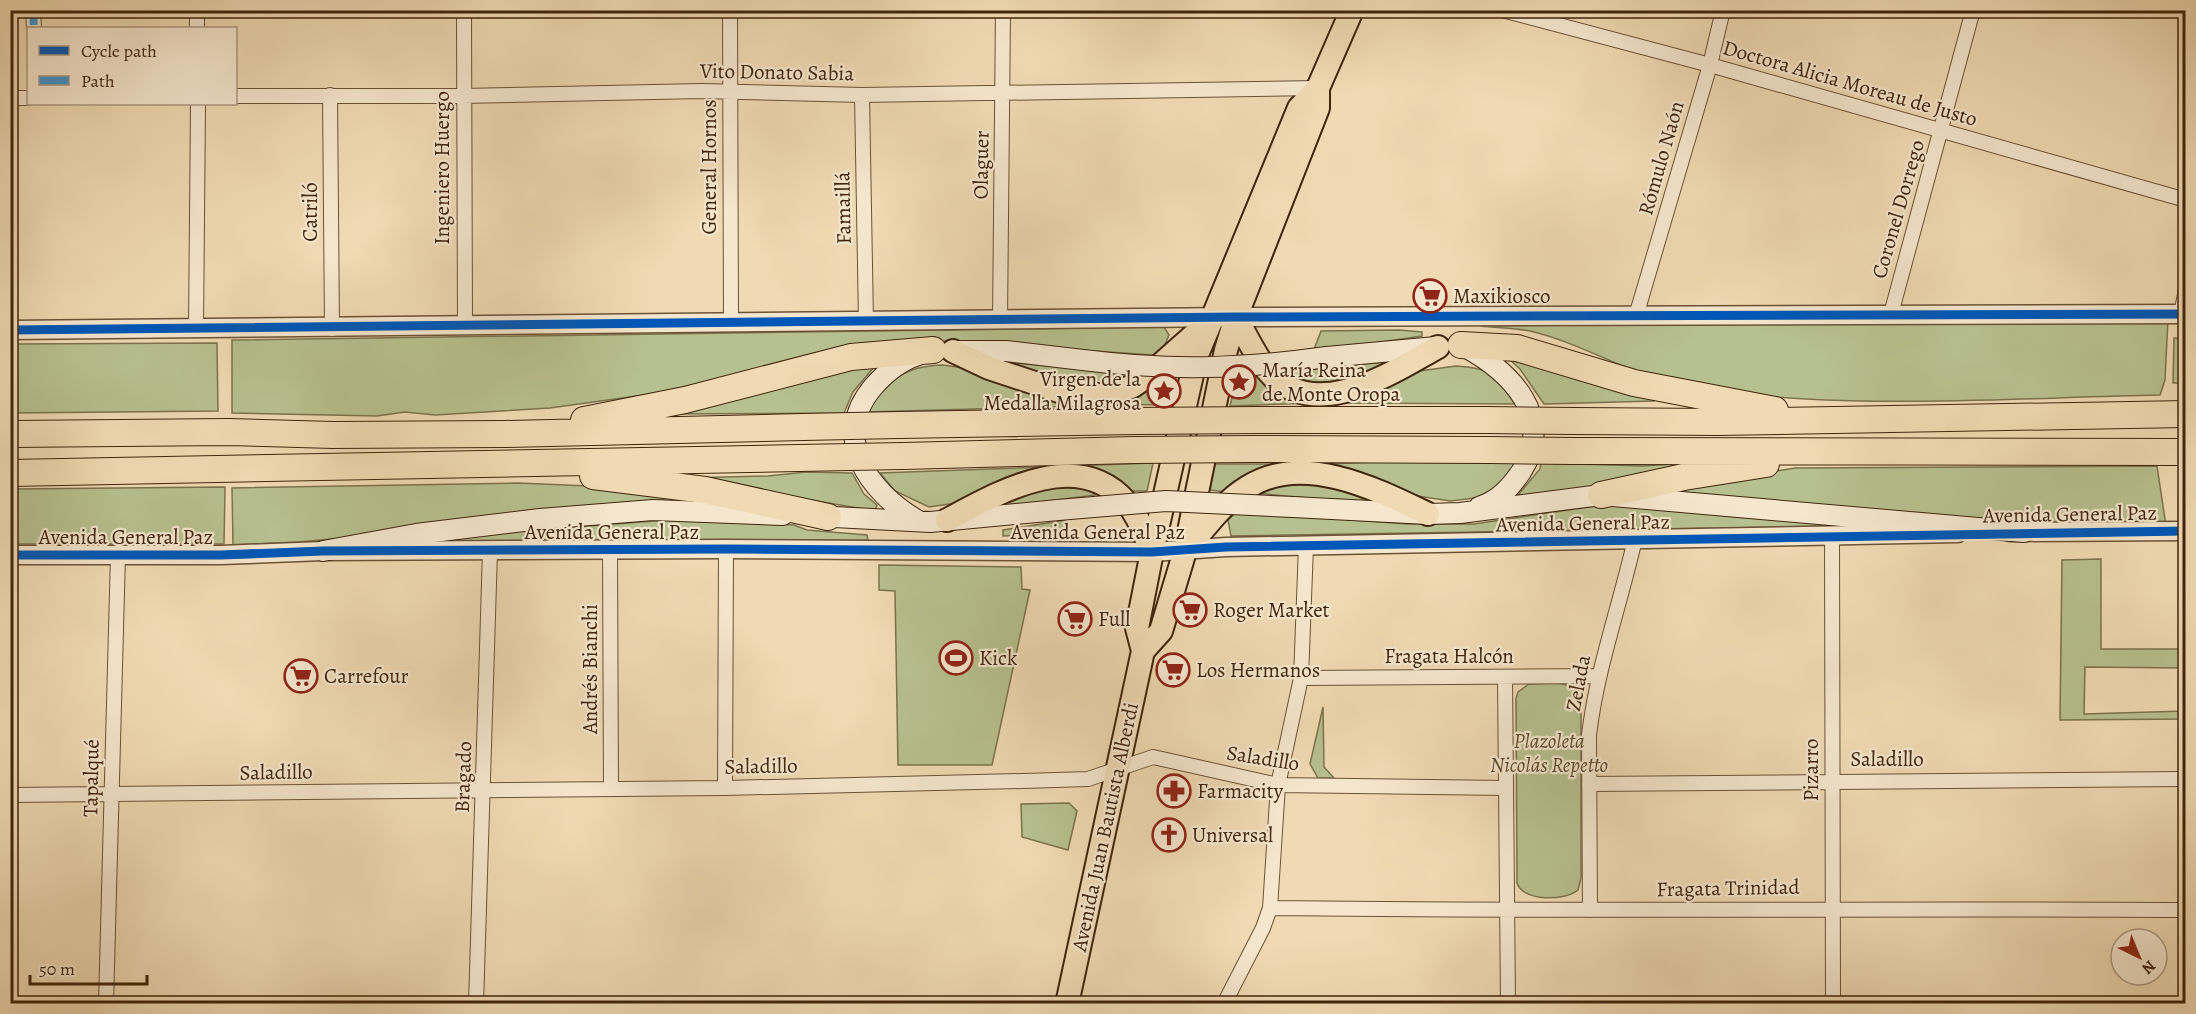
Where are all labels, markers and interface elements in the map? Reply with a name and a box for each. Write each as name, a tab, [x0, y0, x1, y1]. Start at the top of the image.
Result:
legend	[27, 27, 237, 105]
street label: Doctora Alicia Moreau de Justo	[1719, 33, 1981, 133]
text: Cycle path	[81, 39, 157, 63]
street label: Vito Donato Sabia	[699, 57, 855, 87]
text: Path	[81, 69, 115, 93]
street label: Ingeniero Huergo	[428, 91, 456, 245]
street label: Rómulo Naón	[1631, 98, 1691, 218]
street label: General Hornos	[695, 99, 723, 235]
street label: Olaguer	[966, 130, 996, 200]
street label: Coronel Dorrego	[1865, 136, 1931, 282]
street label: Famaillá	[828, 171, 858, 245]
street label: Catriló	[296, 182, 324, 242]
supermarket icon: Maxikiosco	[1412, 278, 1448, 314]
place label: Maxikiosco	[1453, 282, 1551, 310]
place label: María Reina de Monte Oropa	[1262, 356, 1401, 408]
place icon: María Reina de Monte Oropa	[1221, 364, 1257, 400]
place label: Virgen de la Medalla Milagrosa	[984, 365, 1141, 417]
place icon: Virgen de la Medalla Milagrosa	[1146, 373, 1182, 409]
street label: Avenida General Paz	[1982, 498, 2157, 530]
street label: Avenida General Paz	[1495, 507, 1670, 539]
street label: Avenida General Paz	[524, 518, 699, 546]
street label: Avenida General Paz	[1010, 518, 1185, 546]
street label: Avenida General Paz	[38, 523, 213, 551]
supermarket icon: Roger Market	[1172, 592, 1208, 628]
place label: Roger Market	[1213, 596, 1330, 624]
supermarket icon: Full	[1057, 601, 1093, 637]
street label: Andrés Bianchi	[576, 604, 604, 735]
place label: Full	[1098, 605, 1130, 633]
sports icon: Kick	[938, 640, 974, 676]
street label: Fragata Halcón	[1384, 642, 1514, 670]
place label: Kick	[979, 644, 1018, 672]
supermarket icon: Los Hermanos	[1155, 652, 1191, 688]
street label: Zelada	[1559, 652, 1597, 714]
place label: Los Hermanos	[1196, 656, 1320, 684]
supermarket icon: Carrefour	[283, 658, 319, 694]
place label: Carrefour	[324, 662, 409, 690]
street label: Avenida Juan Bautista Alberdi	[1065, 700, 1145, 955]
park label: Plazoleta Nicolás Repetto	[1490, 727, 1608, 779]
street label: Saladillo	[1225, 738, 1301, 778]
street label: Pizarro	[1797, 738, 1825, 802]
street label: Tapalqué	[76, 739, 106, 817]
street label: Bragado	[448, 741, 478, 813]
street label: Saladillo	[1850, 745, 1924, 773]
street label: Saladillo	[724, 751, 798, 781]
street label: Saladillo	[239, 757, 313, 787]
pharmacy icon: Farmacity	[1156, 773, 1192, 809]
place label: Farmacity	[1197, 777, 1284, 805]
church icon: Universal	[1151, 817, 1187, 853]
place label: Universal	[1192, 821, 1273, 849]
street label: Fragata Trinidad	[1656, 873, 1801, 903]
north arrow	[2109, 927, 2169, 987]
scale bar	[30, 948, 147, 986]
text: N	[2137, 955, 2160, 979]
text: 50 m	[39, 957, 75, 981]

